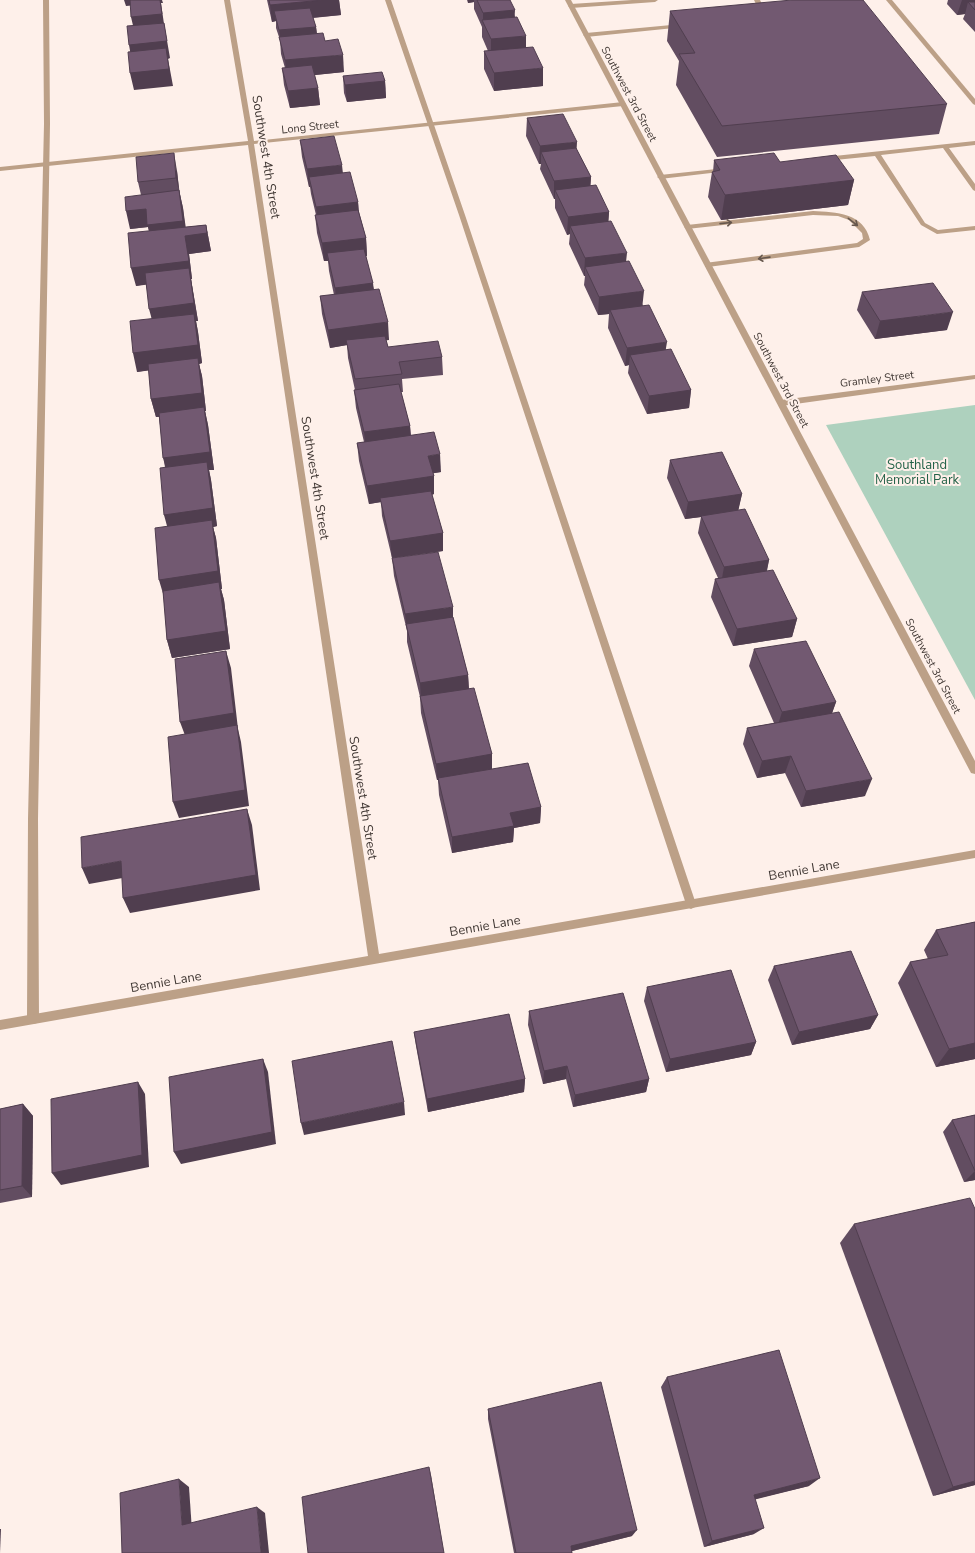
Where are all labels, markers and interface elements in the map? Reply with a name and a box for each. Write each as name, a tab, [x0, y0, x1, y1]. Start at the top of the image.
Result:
street label: Southwest 3rd Street	[598, 44, 661, 144]
street label: Southwest 4th Street	[247, 94, 285, 220]
street label: Long Street	[281, 117, 340, 137]
one-way arrow	[848, 217, 859, 226]
one-way arrow	[719, 219, 732, 227]
one-way arrow	[758, 254, 771, 262]
street label: Southwest 3rd Street	[750, 330, 813, 430]
street label: Gramley Street	[839, 367, 915, 391]
street label: Southwest 4th Street	[296, 415, 334, 541]
park label: Southland Memorial Park	[875, 456, 960, 489]
street label: Southwest 3rd Street	[902, 616, 965, 716]
street label: Southwest 4th Street	[344, 735, 382, 861]
street label: Bennie Lane	[767, 855, 841, 885]
street label: Bennie Lane	[448, 911, 522, 941]
street label: Bennie Lane	[129, 967, 203, 997]

